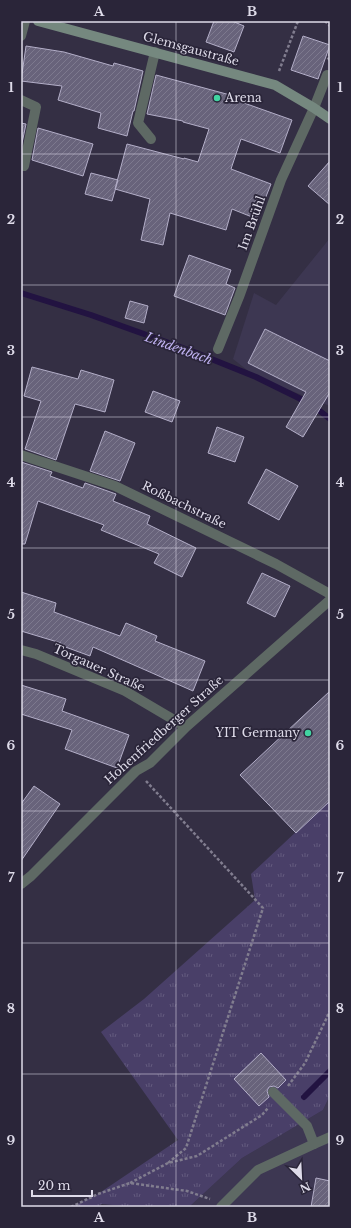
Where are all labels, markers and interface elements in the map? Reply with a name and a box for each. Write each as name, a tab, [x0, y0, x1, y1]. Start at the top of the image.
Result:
text: A	[93, 3, 105, 20]
text: B	[247, 3, 257, 20]
street label: Glemsgaustraße	[141, 28, 241, 69]
text: 1	[8, 79, 14, 96]
text: 1	[337, 79, 343, 96]
place label: Arena	[224, 90, 262, 105]
marker: Arena	[212, 93, 222, 103]
street label: Im Brühl	[235, 194, 268, 252]
text: 2	[7, 211, 15, 228]
text: 2	[336, 211, 344, 228]
water label: Lindenbach	[142, 328, 215, 369]
text: 3	[7, 342, 15, 359]
text: 3	[336, 342, 344, 359]
text: 4	[7, 474, 16, 491]
text: 4	[336, 474, 345, 491]
street label: Roßbachstraße	[140, 478, 229, 532]
text: 5	[7, 606, 15, 623]
text: 5	[336, 606, 344, 623]
street label: Torgauer Straße	[51, 641, 148, 695]
street label: Hohenfriedberger Straße	[101, 672, 226, 787]
place label: YIT Germany	[214, 725, 300, 740]
marker: YIT Germany	[303, 728, 313, 738]
text: 6	[7, 737, 16, 754]
text: 6	[336, 737, 345, 754]
text: 7	[8, 869, 15, 886]
text: 7	[337, 869, 344, 886]
text: 8	[7, 1000, 15, 1017]
text: 8	[336, 1000, 344, 1017]
text: 9	[7, 1132, 16, 1149]
text: 9	[336, 1132, 345, 1149]
north arrow	[281, 1158, 321, 1198]
scale bar	[32, 1172, 92, 1198]
text: 20 m	[38, 1178, 70, 1193]
text: N	[297, 1179, 313, 1196]
text: A	[93, 1209, 105, 1226]
text: B	[247, 1209, 257, 1226]

